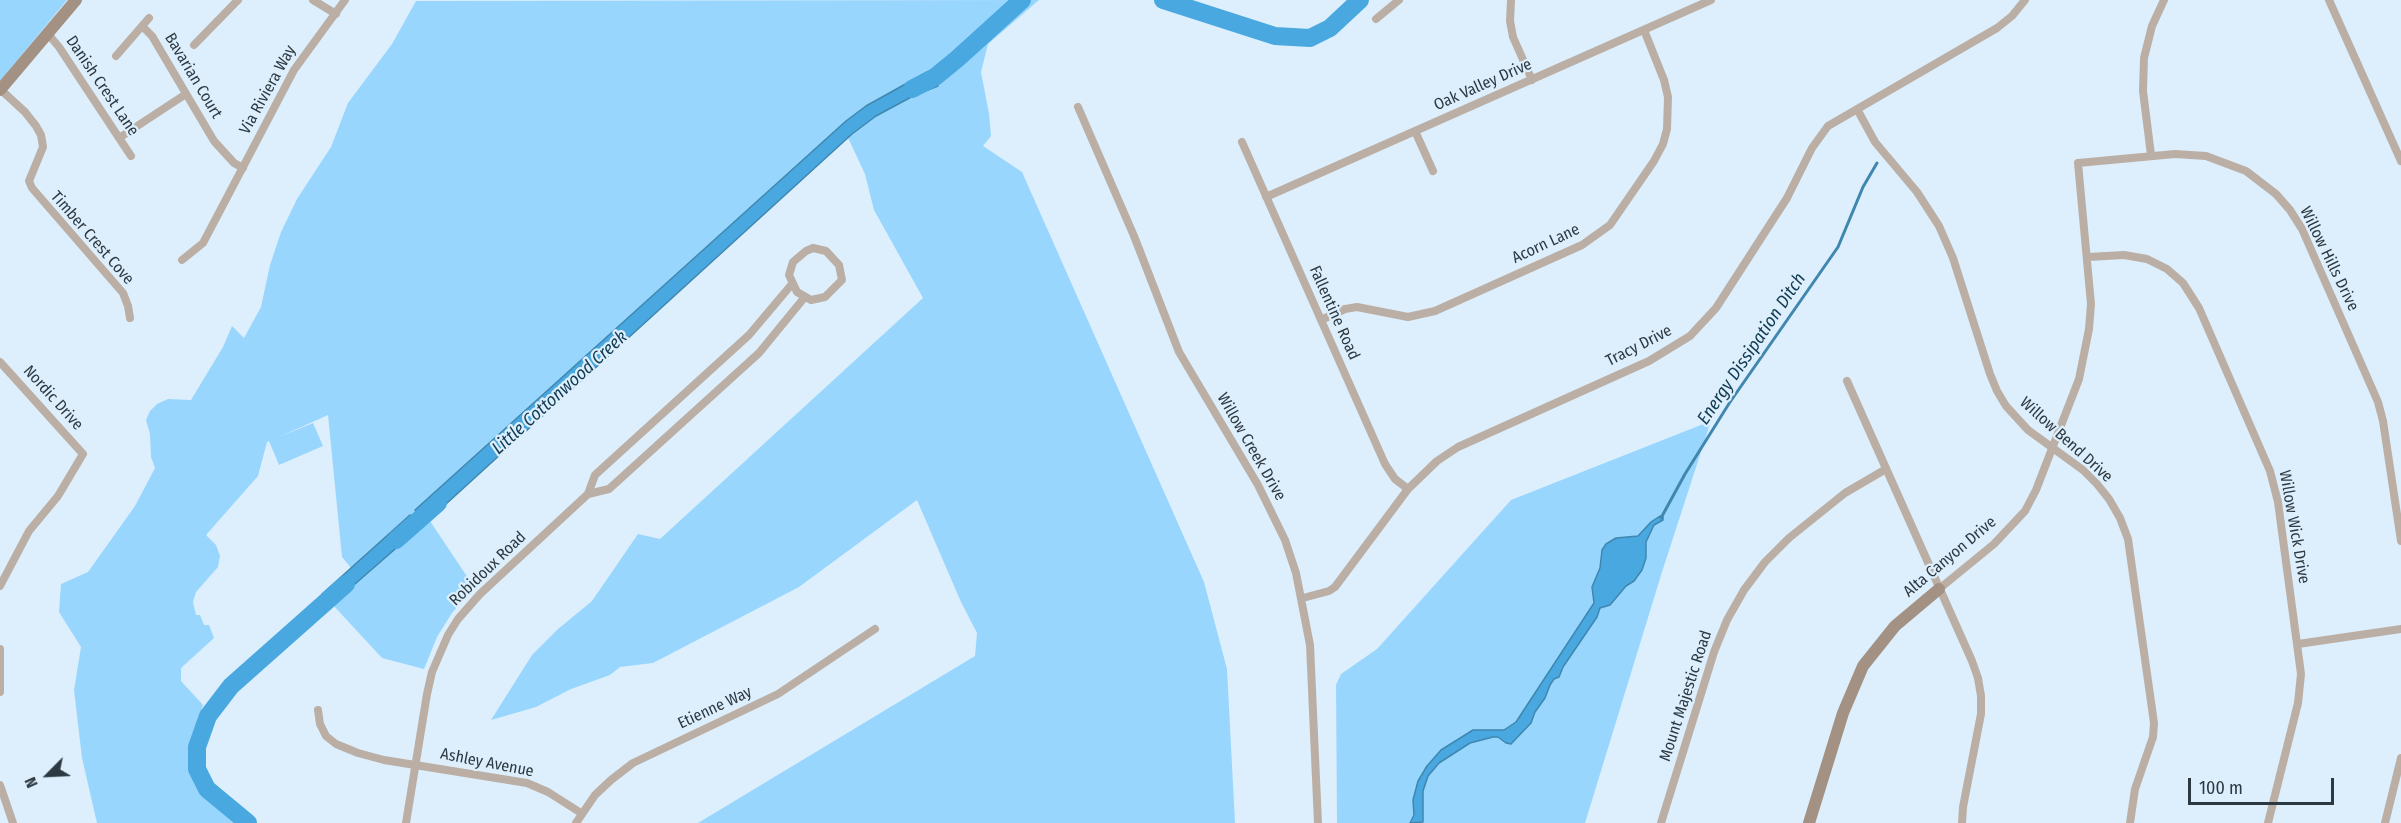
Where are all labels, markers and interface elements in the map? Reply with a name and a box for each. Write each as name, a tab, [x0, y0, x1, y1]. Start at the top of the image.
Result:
street label: Bavarian Court	[160, 30, 226, 122]
street label: Danish Crest Lane	[62, 32, 142, 140]
street label: Via Riviera Way	[236, 42, 300, 138]
street label: Oak Valley Drive	[1431, 55, 1535, 115]
street label: Timber Crest Cove	[46, 187, 138, 289]
street label: Willow Hills Drive	[2295, 204, 2363, 314]
street label: Acorn Lane	[1509, 220, 1583, 268]
street label: Fallentine Road	[1305, 263, 1363, 363]
water label: Energy Dissipation Ditch	[1693, 269, 1811, 429]
street label: Tracy Drive	[1603, 321, 1675, 371]
water label: Little Cottonwood Creek	[488, 327, 632, 459]
street label: Nordic Drive	[19, 362, 87, 434]
street label: Willow Creek Drive	[1212, 390, 1290, 504]
street label: Willow Bend Drive	[2016, 393, 2116, 487]
street label: Willow Wick Drive	[2275, 469, 2313, 585]
street label: Alta Canyon Drive	[1900, 513, 2000, 601]
street label: Robidoux Road	[446, 528, 530, 610]
street label: Mount Majestic Road	[1656, 628, 1716, 764]
street label: Etienne Way	[675, 683, 755, 733]
north arrow	[18, 745, 78, 805]
street label: Ashley Avenue	[439, 745, 535, 781]
scale bar	[2191, 766, 2336, 804]
text: N	[20, 774, 42, 791]
text: 100 m	[2199, 777, 2243, 799]

